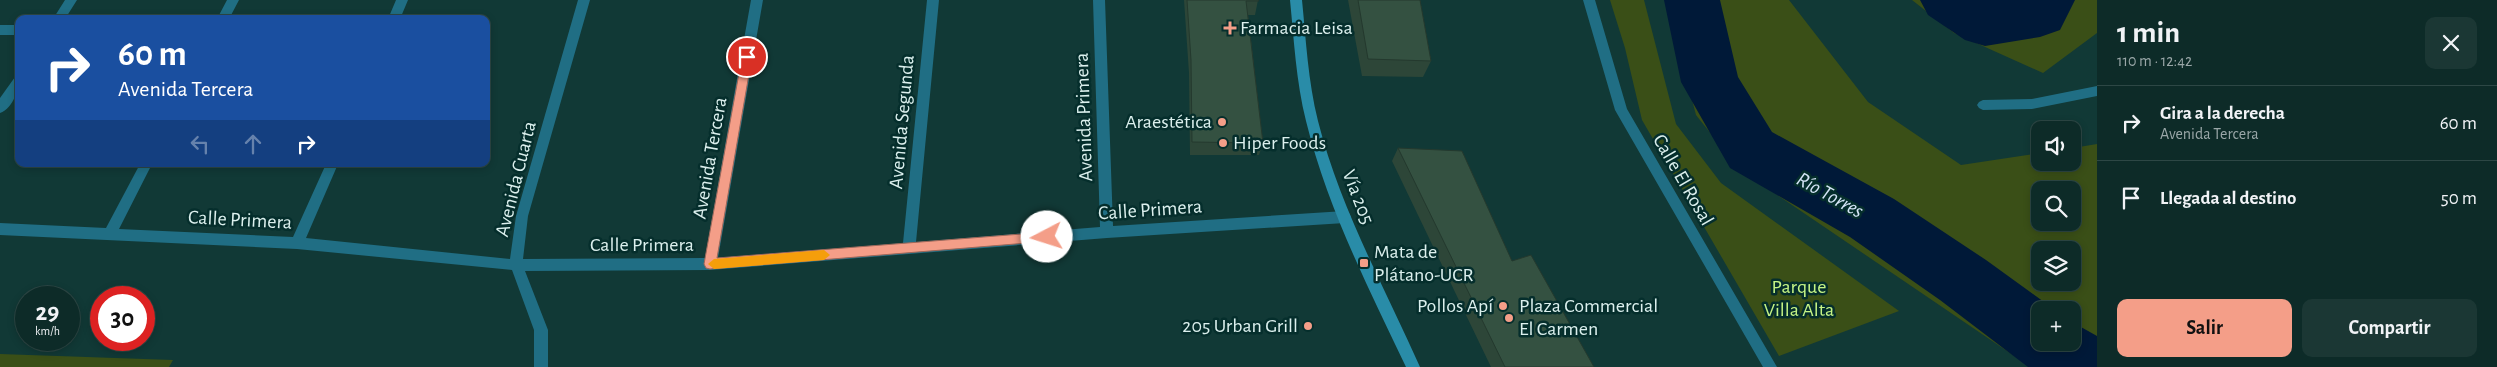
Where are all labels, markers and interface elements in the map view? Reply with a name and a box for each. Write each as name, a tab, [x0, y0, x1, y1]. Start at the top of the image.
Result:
button: close	[2425, 17, 2477, 69]
place label: Farmacia Leisa	[1240, 18, 1353, 38]
text: 1 min	[2117, 18, 2180, 48]
marker: Farmacia Leisa	[1224, 22, 1236, 34]
icon: right	[35, 35, 100, 100]
pin	[726, 36, 768, 78]
text: 60 m	[118, 37, 187, 72]
icon: arrive	[733, 43, 761, 71]
street label: Avenida Primera	[1072, 52, 1096, 182]
text: 110 m · 12:42	[2117, 53, 2192, 69]
street label: Avenida Segunda	[886, 54, 918, 190]
text: Avenida Tercera	[118, 78, 254, 100]
street label: Avenida Tercera	[689, 96, 731, 220]
text: Gira a la derecha	[2160, 104, 2285, 123]
icon: right	[2117, 109, 2145, 137]
place label: Araestética	[1125, 112, 1212, 132]
text: 60 m	[2440, 114, 2477, 133]
marker: Araestética	[1216, 116, 1228, 128]
street label: Avenida Cuarta	[492, 119, 540, 239]
map controls	[2031, 121, 2081, 351]
button: sound	[2031, 121, 2081, 171]
text: Avenida Tercera	[2160, 126, 2259, 142]
icon: left	[186, 130, 214, 158]
icon: ahead	[239, 130, 267, 158]
icon: right	[292, 130, 320, 158]
street label: Calle El Rosal	[1649, 131, 1717, 229]
place label: Hiper Foods	[1233, 133, 1326, 153]
marker: Hiper Foods	[1217, 137, 1229, 149]
street label: Vía 205	[1339, 167, 1377, 227]
water label: Río Torres	[1793, 168, 1867, 222]
button: search	[2031, 181, 2081, 231]
icon: arrive	[2117, 184, 2145, 212]
text: Llegada al destino	[2160, 189, 2297, 208]
text: 50 m	[2441, 189, 2477, 208]
street label: Calle Primera	[1097, 196, 1203, 224]
street label: Calle Primera	[187, 207, 293, 233]
position arrow	[1020, 210, 1072, 262]
street label: Calle Primera	[590, 235, 694, 255]
button: layers	[2031, 241, 2081, 291]
place label: Mata de Plátano-UCR	[1374, 242, 1474, 285]
marker: Mata de Plátano-UCR	[1358, 257, 1370, 269]
park label: Parque Villa Alta	[1764, 277, 1834, 320]
speed limit sign: 30	[90, 286, 155, 351]
place label: Pollos Apí	[1417, 296, 1493, 316]
place label: Plaza Commercial El Carmen	[1519, 296, 1658, 339]
button: Salir	[2117, 299, 2292, 357]
button: Compartir	[2302, 299, 2477, 357]
text: 29	[36, 300, 59, 325]
marker: Pollos Apí	[1497, 300, 1509, 312]
button: +	[2031, 301, 2081, 351]
marker: Plaza Commercial El Carmen	[1503, 312, 1515, 324]
place label: 205 Urban Grill	[1182, 316, 1298, 336]
marker: 205 Urban Grill	[1302, 320, 1314, 332]
text: km/h	[35, 325, 60, 337]

